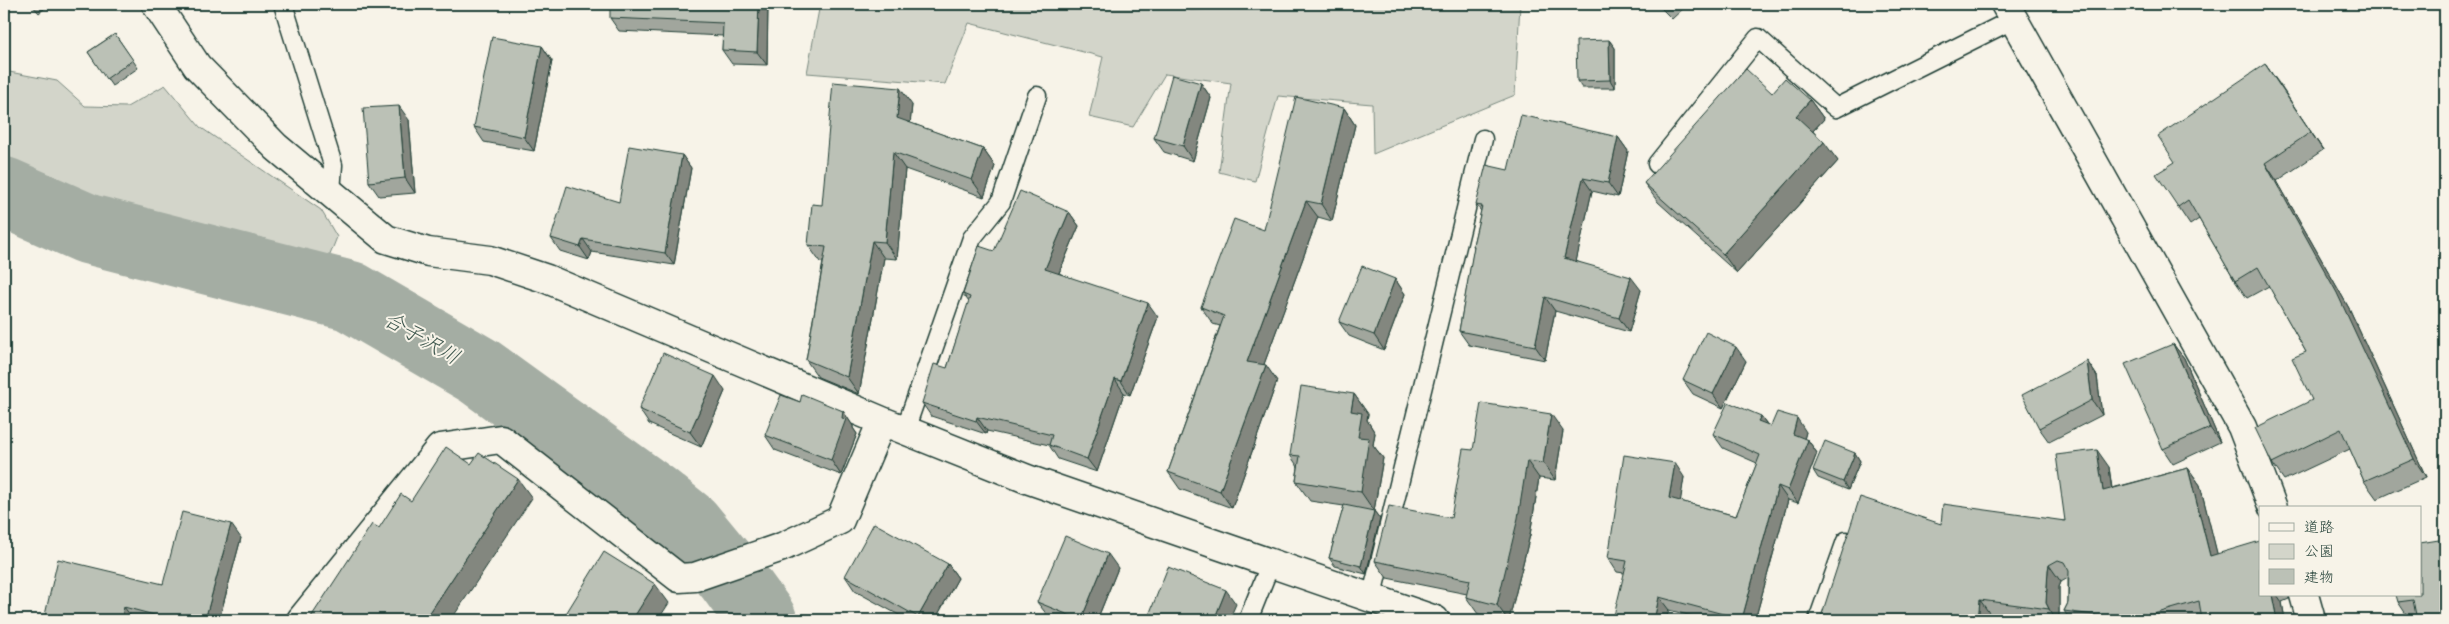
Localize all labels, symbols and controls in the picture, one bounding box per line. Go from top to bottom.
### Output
water label: 合子沢川 [379,306,465,370]
legend [2259,506,2422,596]
text: 道路 [2304,518,2334,537]
text: 公園 [2304,542,2334,561]
text: 建物 [2304,568,2334,587]

